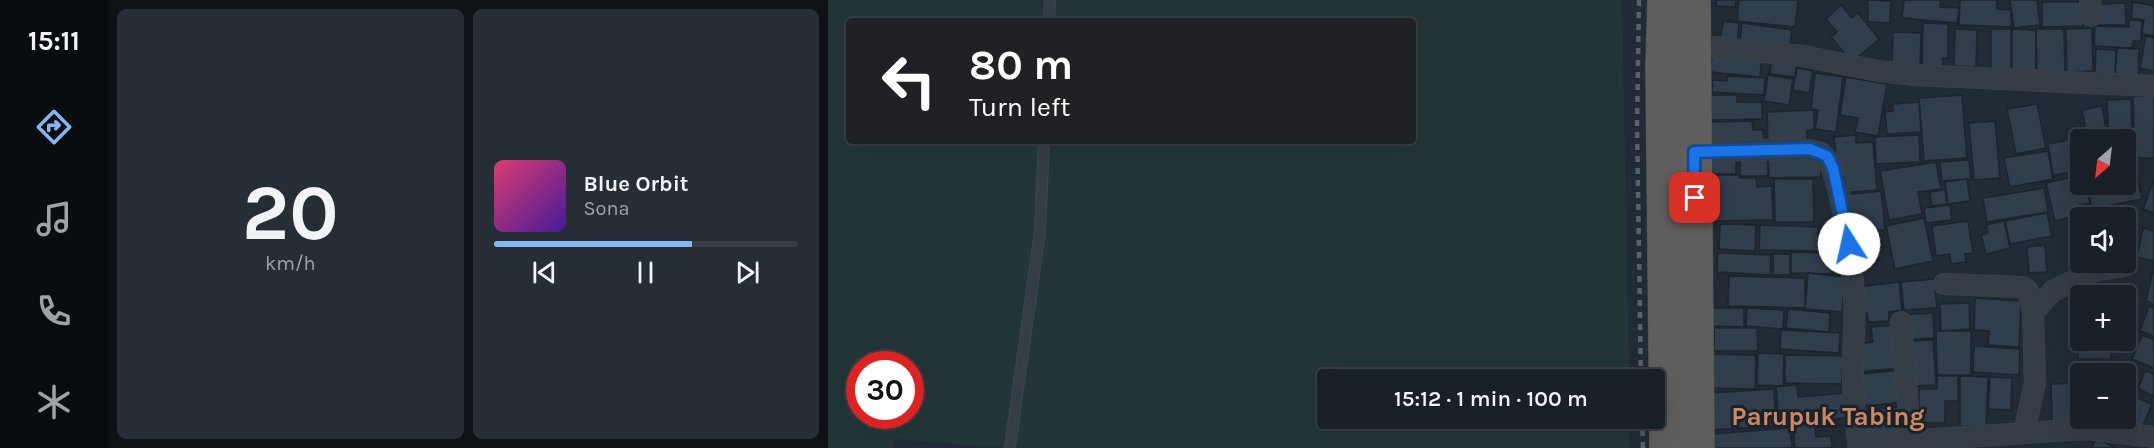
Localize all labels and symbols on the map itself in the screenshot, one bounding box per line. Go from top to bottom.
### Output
north arrow [2070,129,2136,195]
pin [1669,172,1720,223]
position arrow [1817,212,1881,276]
speed limit sign: 30 [846,351,924,429]
district label: Parupuk Tabing [1731,401,1925,432]

